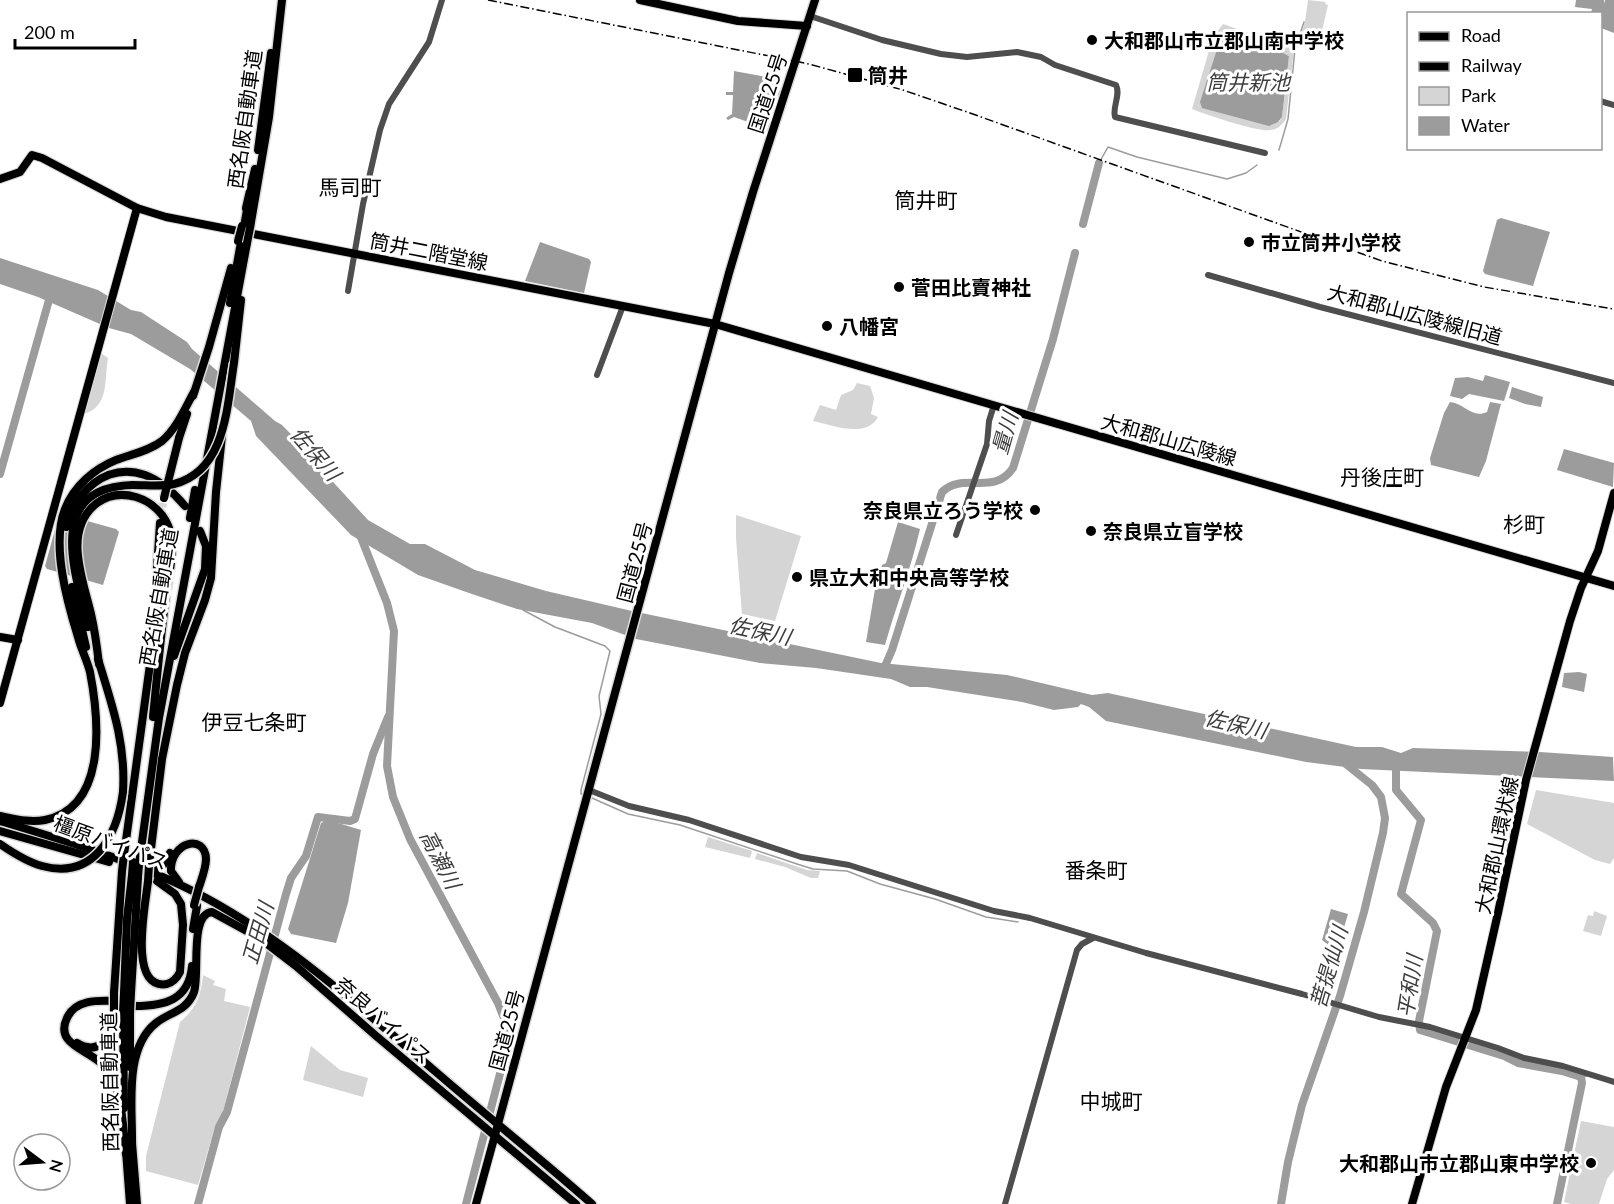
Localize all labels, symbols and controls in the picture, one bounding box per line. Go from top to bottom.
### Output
scale bar [15,12,135,50]
legend [1407,12,1602,150]
text: 200 m [24,21,75,43]
text: Road [1461,24,1501,46]
place label: 大和郡山市立郡山南中学校 [1104,28,1344,52]
marker: 大和郡山市立郡山南中学校 [1085,33,1099,47]
street label: 西名阪自動車道 [222,48,266,190]
street label: 国道25号 [743,50,791,136]
text: Railway [1461,54,1522,76]
place label: 筒井 [868,63,908,87]
marker: 筒井 [846,66,864,84]
water label: 筒井新池 [1206,69,1292,94]
text: Park [1461,84,1497,106]
text: Water [1461,114,1510,136]
district label: 馬司町 [319,174,382,199]
district label: 筒井町 [895,187,958,212]
street label: 筒井二階堂線 [368,228,490,274]
place label: 市立筒井小学校 [1261,230,1401,254]
marker: 市立筒井小学校 [1242,235,1256,249]
place label: 菅田比賣神社 [911,275,1031,299]
street label: 大和郡山広陵線旧道 [1325,279,1505,349]
marker: 菅田比賣神社 [892,280,906,294]
place label: 八幡宮 [839,314,899,338]
marker: 八幡宮 [820,319,834,333]
water label: 量川 [986,407,1022,457]
street label: 大和郡山広陵線 [1098,408,1240,470]
water label: 佐保川 [286,421,347,486]
district label: 丹後庄町 [1340,464,1424,489]
place label: 奈良県立ろう学校 [863,498,1023,522]
marker: 奈良県立ろう学校 [1028,503,1042,517]
district label: 杉町 [1503,511,1545,536]
street label: 国道25号 [612,519,656,605]
place label: 奈良県立盲学校 [1103,519,1243,543]
marker: 奈良県立盲学校 [1084,524,1098,538]
street label: 西名阪自動車道 [134,526,182,668]
place label: 県立大和中央高等学校 [809,565,1009,589]
marker: 県立大和中央高等学校 [790,570,804,584]
water label: 佐保川 [727,611,795,649]
water label: 佐保川 [1202,704,1271,743]
district label: 伊豆七条町 [202,709,307,734]
street label: 大和郡山環状線 [1470,774,1522,916]
street label: 橿原バイパス [51,810,171,874]
water label: 高瀬川 [416,825,467,895]
district label: 番条町 [1065,857,1128,882]
water label: 正田川 [236,897,278,967]
water label: 菩提仙川 [1304,921,1352,1011]
water label: 平和川 [1392,951,1427,1019]
street label: 奈良バイパス [331,972,437,1068]
street label: 国道25号 [484,987,528,1073]
street label: 西名阪自動車道 [96,1012,122,1152]
district label: 中城町 [1080,1088,1143,1113]
north arrow [12,1132,72,1192]
place label: 大和郡山市立郡山東中学校 [1339,1151,1579,1175]
marker: 大和郡山市立郡山東中学校 [1584,1156,1598,1170]
text: N [46,1158,68,1175]

